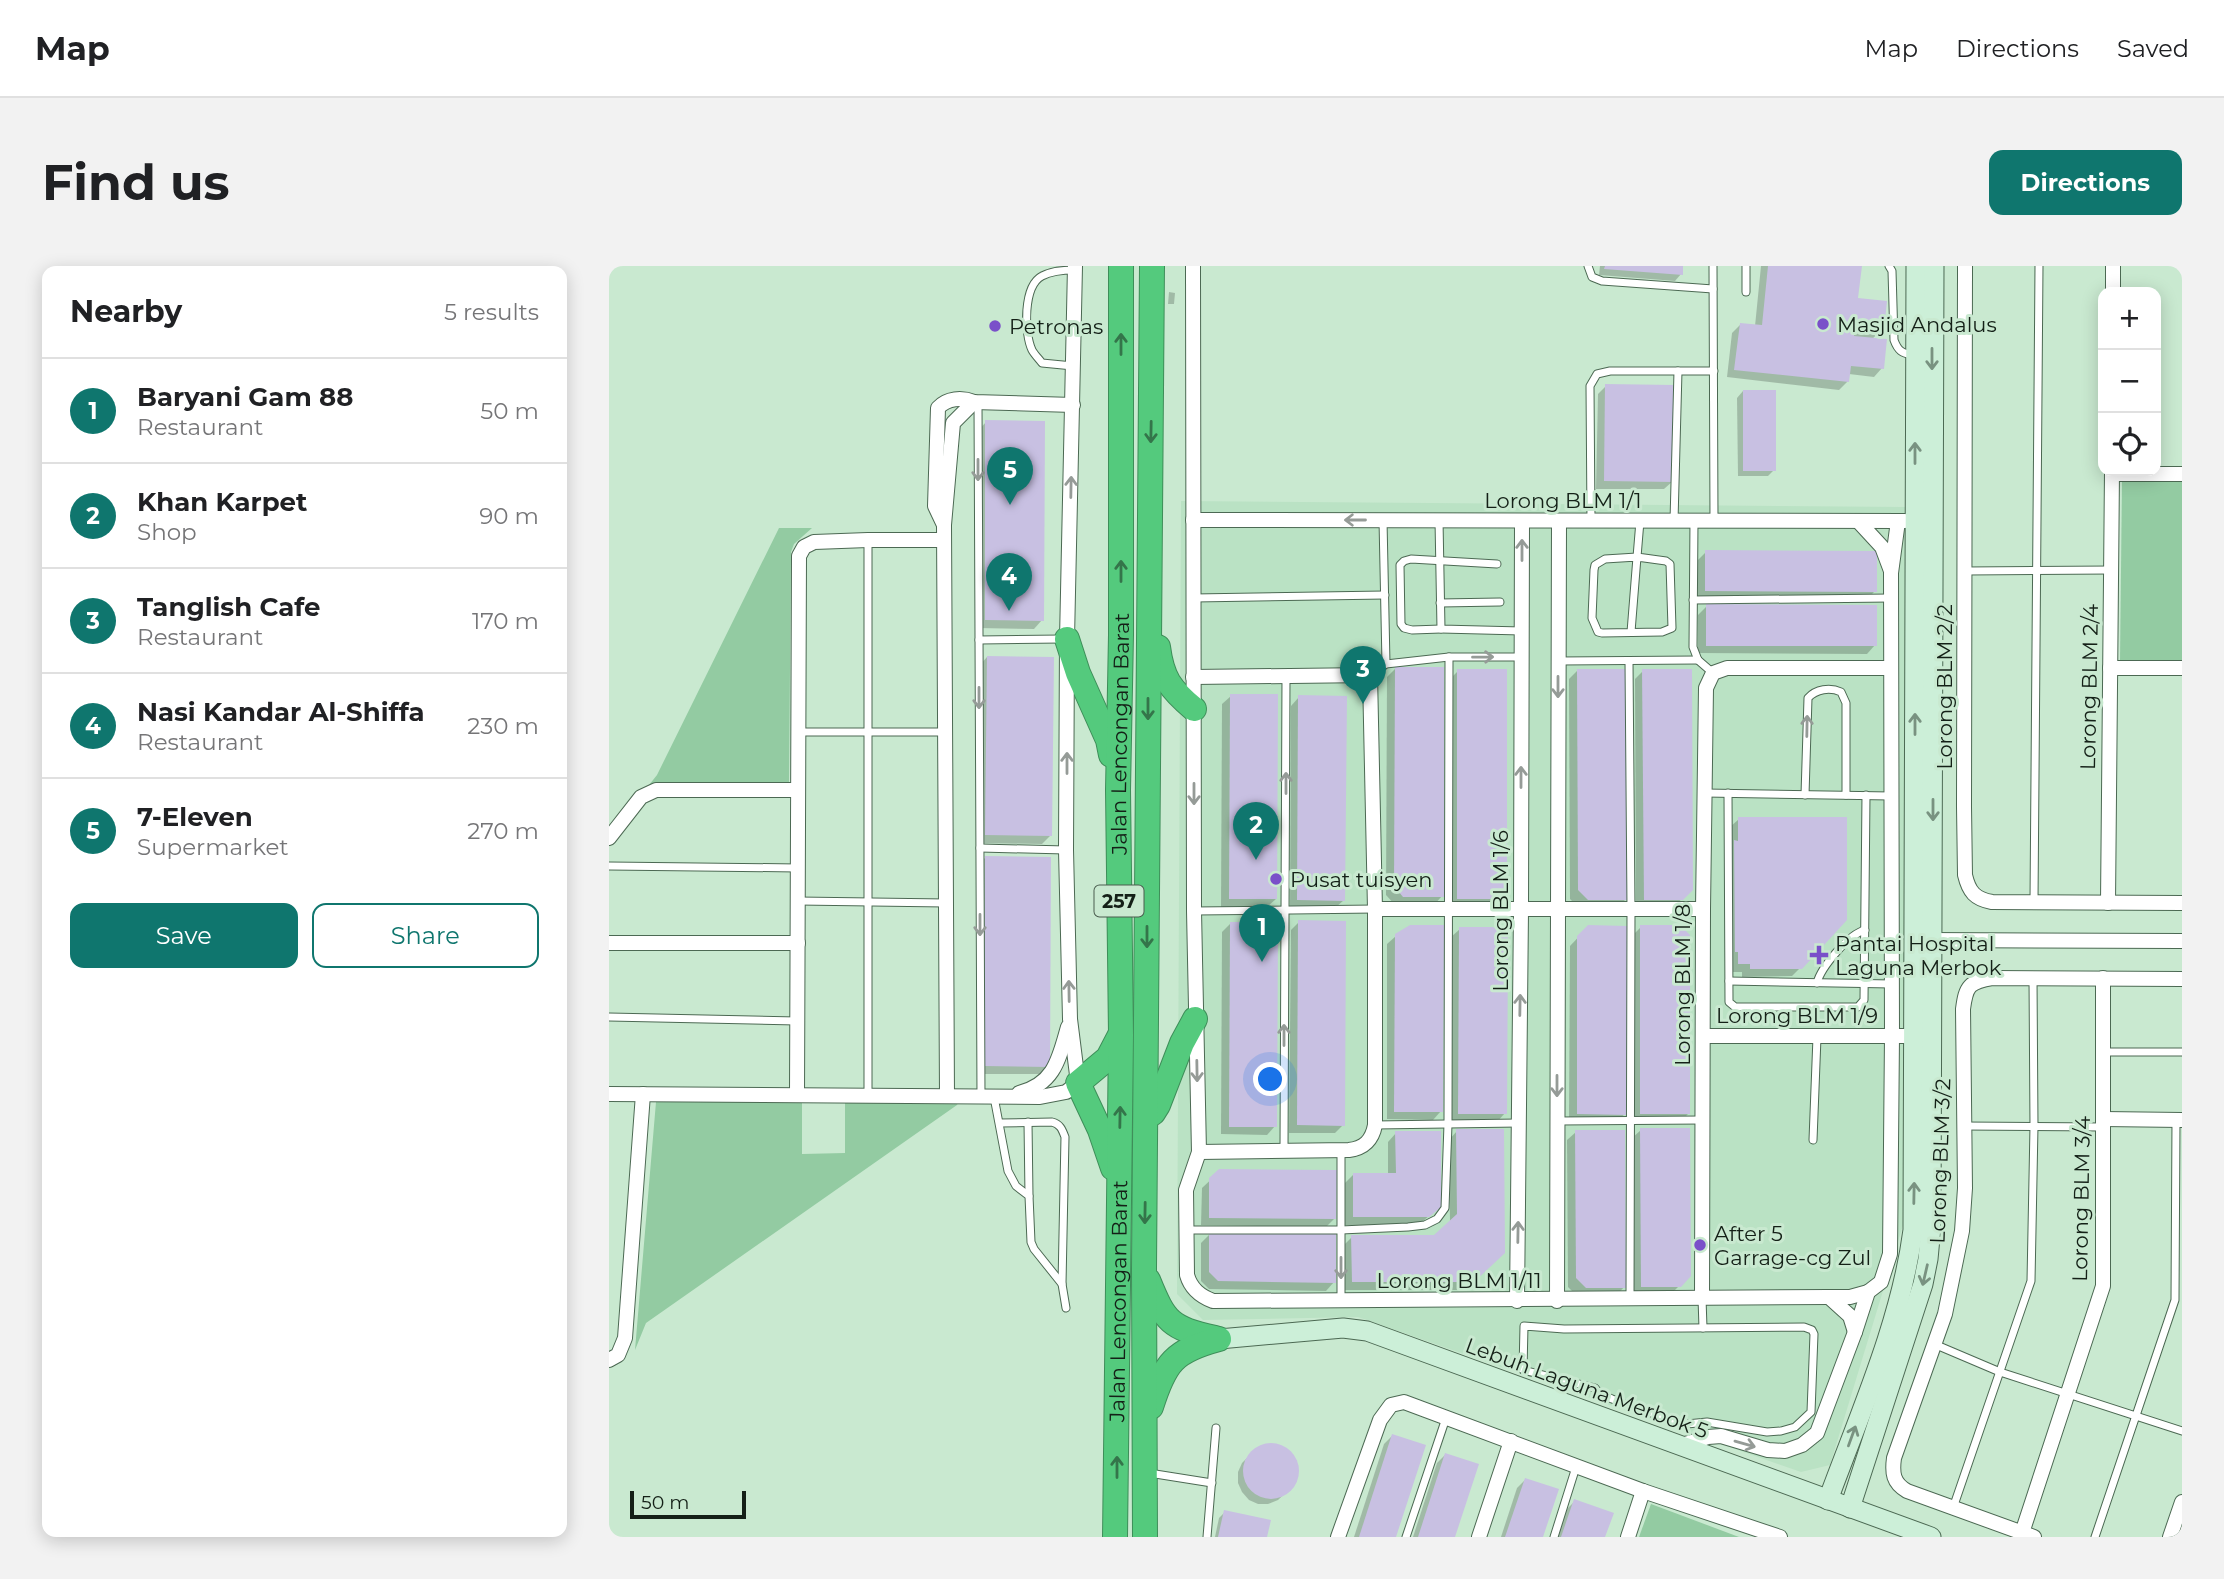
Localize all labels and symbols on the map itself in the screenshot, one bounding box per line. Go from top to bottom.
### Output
place label: Masjid Andalus [1837,312,1997,337]
place label: Petronas [1009,314,1103,339]
marker: Masjid Andalus [1815,316,1831,332]
marker: Petronas [987,318,1003,334]
one-way arrow [1114,333,1128,356]
one-way arrow [1925,347,1939,370]
one-way arrow [1144,420,1158,443]
one-way arrow [1908,442,1922,465]
pin: 5 [987,447,1033,505]
one-way arrow [971,459,985,482]
one-way arrow [1064,476,1078,499]
street label: Lorong BLM 1/1 [1484,488,1642,513]
one-way arrow [1344,513,1367,527]
one-way arrow [1515,539,1529,562]
pin: 4 [986,553,1032,611]
one-way arrow [1114,560,1128,583]
street label: Lorong BLM 2/2 [1932,604,1957,770]
street label: Lorong BLM 2/4 [2075,604,2103,770]
street label: Jalan Lencongan Barat [1105,613,1134,856]
pin: 3 [1340,646,1386,704]
one-way arrow [1472,650,1495,664]
one-way arrow [1551,676,1565,699]
one-way arrow [972,686,986,709]
one-way arrow [1141,698,1155,721]
one-way arrow [1908,713,1922,736]
one-way arrow [1800,715,1813,738]
one-way arrow [1060,752,1074,775]
one-way arrow [1515,766,1528,789]
one-way arrow [1279,771,1292,794]
one-way arrow [1187,783,1201,806]
one-way arrow [1926,798,1940,821]
pin: 2 [1233,802,1279,860]
street label: Lorong BLM 1/6 [1488,830,1513,992]
place label: Pusat tuisyen [1290,867,1432,892]
marker: Pusat tuisyen [1268,871,1284,887]
road number: 257 [1095,886,1143,916]
pin: 1 [1239,904,1285,962]
street label: Lorong BLM 1/8 [1670,904,1695,1066]
one-way arrow [973,914,987,937]
one-way arrow [1140,925,1154,948]
place label: Pantai Hospital Laguna Merbok [1835,931,2002,980]
marker: Pantai Hospital Laguna Merbok [1809,945,1829,965]
one-way arrow [1063,979,1076,1002]
one-way arrow [1513,994,1527,1017]
street label: Lorong BLM 1/9 [1716,1003,1878,1028]
one-way arrow [1277,1023,1291,1046]
one-way arrow [1190,1059,1203,1082]
your location [1253,1062,1287,1096]
one-way arrow [1550,1075,1564,1098]
street label: Lorong BLM 3/2 [1925,1078,1955,1244]
one-way arrow [1113,1106,1127,1129]
street label: Lorong BLM 3/4 [2067,1116,2095,1282]
street label: Jalan Lencongan Barat [1104,1180,1132,1423]
one-way arrow [1907,1182,1921,1205]
one-way arrow [1138,1202,1151,1225]
one-way arrow [1511,1221,1524,1244]
place label: After 5 Garrage-cg Zul [1714,1221,1871,1270]
marker: After 5 Garrage-cg Zul [1692,1237,1708,1253]
one-way arrow [1334,1256,1348,1279]
one-way arrow [1917,1263,1931,1286]
street label: Lorong BLM 1/11 [1377,1268,1541,1293]
street label: Lebuh Laguna Merbok 5 [1462,1332,1712,1444]
one-way arrow [1847,1425,1859,1447]
one-way arrow [1733,1438,1755,1451]
one-way arrow [1110,1456,1124,1479]
scale bar [630,1488,745,1520]

